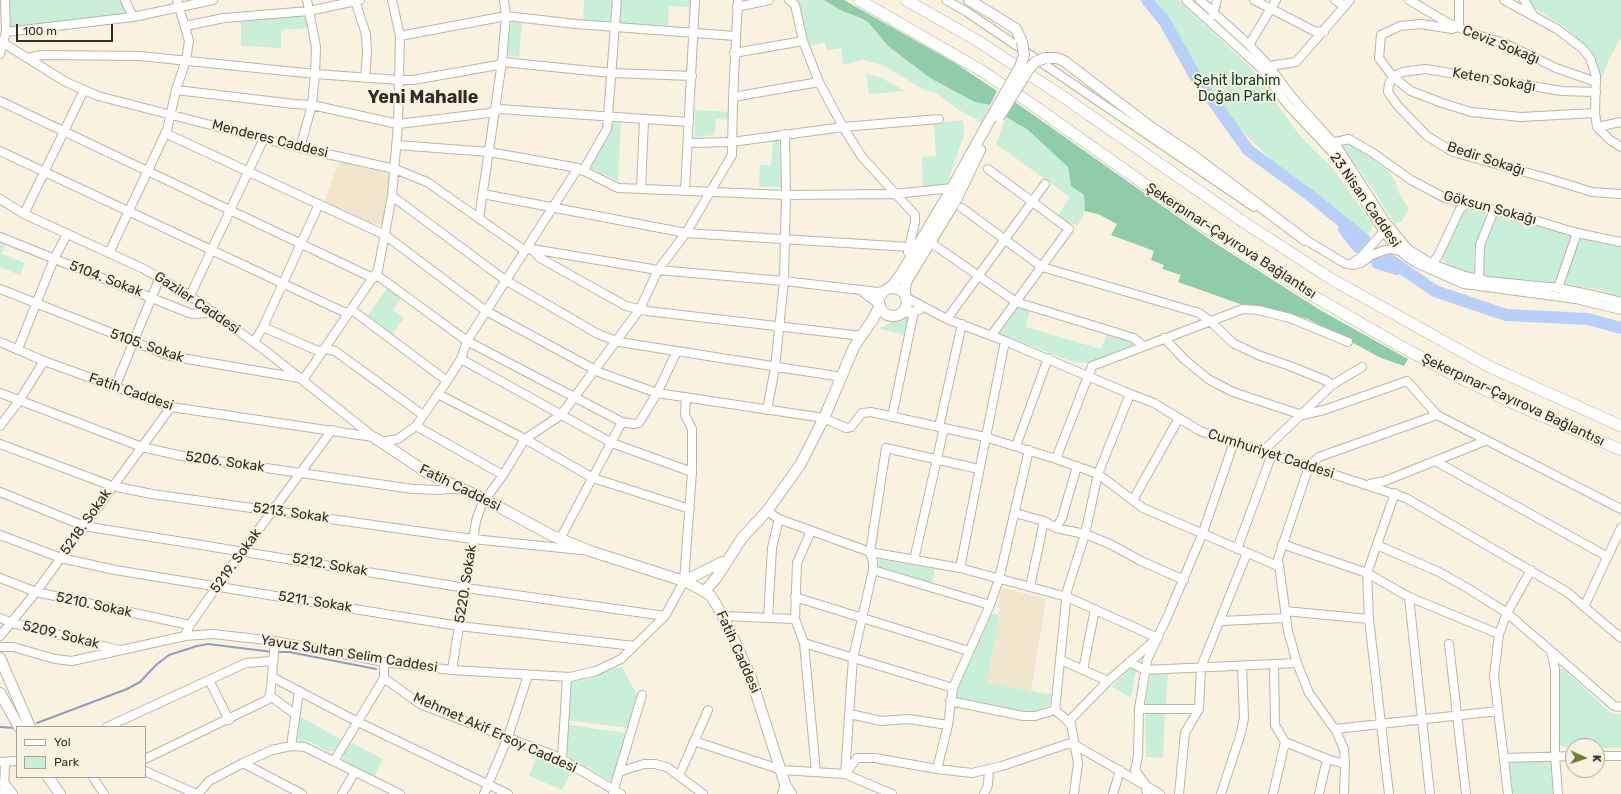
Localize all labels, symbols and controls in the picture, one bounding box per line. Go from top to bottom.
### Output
scale bar [18,16,115,42]
street label: Ceviz Sokağı [1460,22,1542,68]
text: 100 m [23,24,57,38]
street label: Keten Sokağı [1451,64,1537,96]
park label: Şehit İbrahim Doğan Parkı [1194,73,1280,106]
district label: Yeni Mahalle [368,87,478,109]
street label: Menderes Caddesi [210,116,330,162]
street label: Bedir Sokağı [1445,139,1527,179]
street label: 23 Nisan Caddesi [1326,149,1404,251]
street label: Şekerpınar-Çayırova Bağlantısı [1143,179,1319,303]
street label: Göksun Sokağı [1442,188,1538,228]
street label: 5104. Sokak [67,257,145,301]
street label: Gaziler Caddesi [151,268,243,338]
street label: 5105. Sokak [108,326,186,366]
street label: Şekerpınar-Çayırova Bağlantısı [1419,350,1607,450]
street label: Fatih Caddesi [87,370,175,414]
street label: Cumhuriyet Caddesi [1206,426,1336,482]
street label: 5206. Sokak [184,448,266,476]
street label: Fatih Caddesi [417,461,503,515]
street label: 5218. Sokak [57,486,115,558]
street label: 5213. Sokak [252,499,330,527]
street label: 5219. Sokak [207,525,265,597]
street label: 5220. Sokak [452,544,480,624]
street label: 5212. Sokak [291,550,369,580]
street label: 5211. Sokak [277,588,353,616]
street label: 5210. Sokak [55,589,133,621]
street label: Fatih Caddesi [712,608,764,696]
street label: 5209. Sokak [21,617,101,653]
street label: Yavuz Sultan Selim Caddesi [259,632,439,676]
street label: Mehmet Akif Ersoy Caddesi [411,689,579,777]
legend [16,726,146,778]
text: Yol [54,735,71,749]
north arrow [1565,738,1605,778]
text: Park [54,755,79,769]
text: K [1590,755,1603,763]

